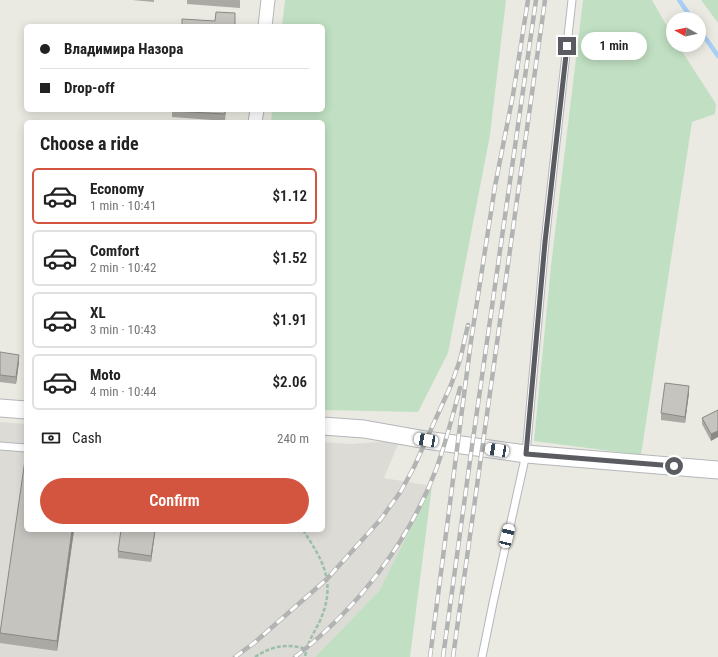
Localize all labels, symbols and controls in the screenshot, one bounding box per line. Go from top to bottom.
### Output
north arrow [666,12,706,52]
map controls [666,12,706,52]
callout: 1 min [581,32,647,60]
route end [558,37,576,55]
text: 1 min [600,38,628,53]
text: Владимира Назора [64,40,183,58]
text: Drop-off [64,79,115,97]
text: Choose a ride [40,133,139,154]
icon: car [42,178,78,214]
text: Economy [90,180,144,198]
text: $1.12 [273,187,307,205]
text: 1 min · 10:41 [90,198,156,213]
icon: car [42,240,78,276]
text: Comfort [90,242,139,260]
text: $1.52 [273,249,307,267]
text: 2 min · 10:42 [90,260,156,275]
icon: car [42,302,78,338]
text: XL [90,304,106,322]
text: $1.91 [273,311,307,329]
text: 3 min · 10:43 [90,322,156,337]
icon: car [42,364,78,400]
text: Moto [90,366,121,384]
text: $2.06 [273,373,307,391]
text: 4 min · 10:44 [90,384,156,399]
icon: cash [40,427,62,449]
text: Cash [72,429,102,447]
text: 240 m [277,431,309,446]
car [413,432,439,448]
car [484,442,510,458]
route start [665,457,683,475]
button: Confirm [40,478,309,524]
car [498,523,516,549]

